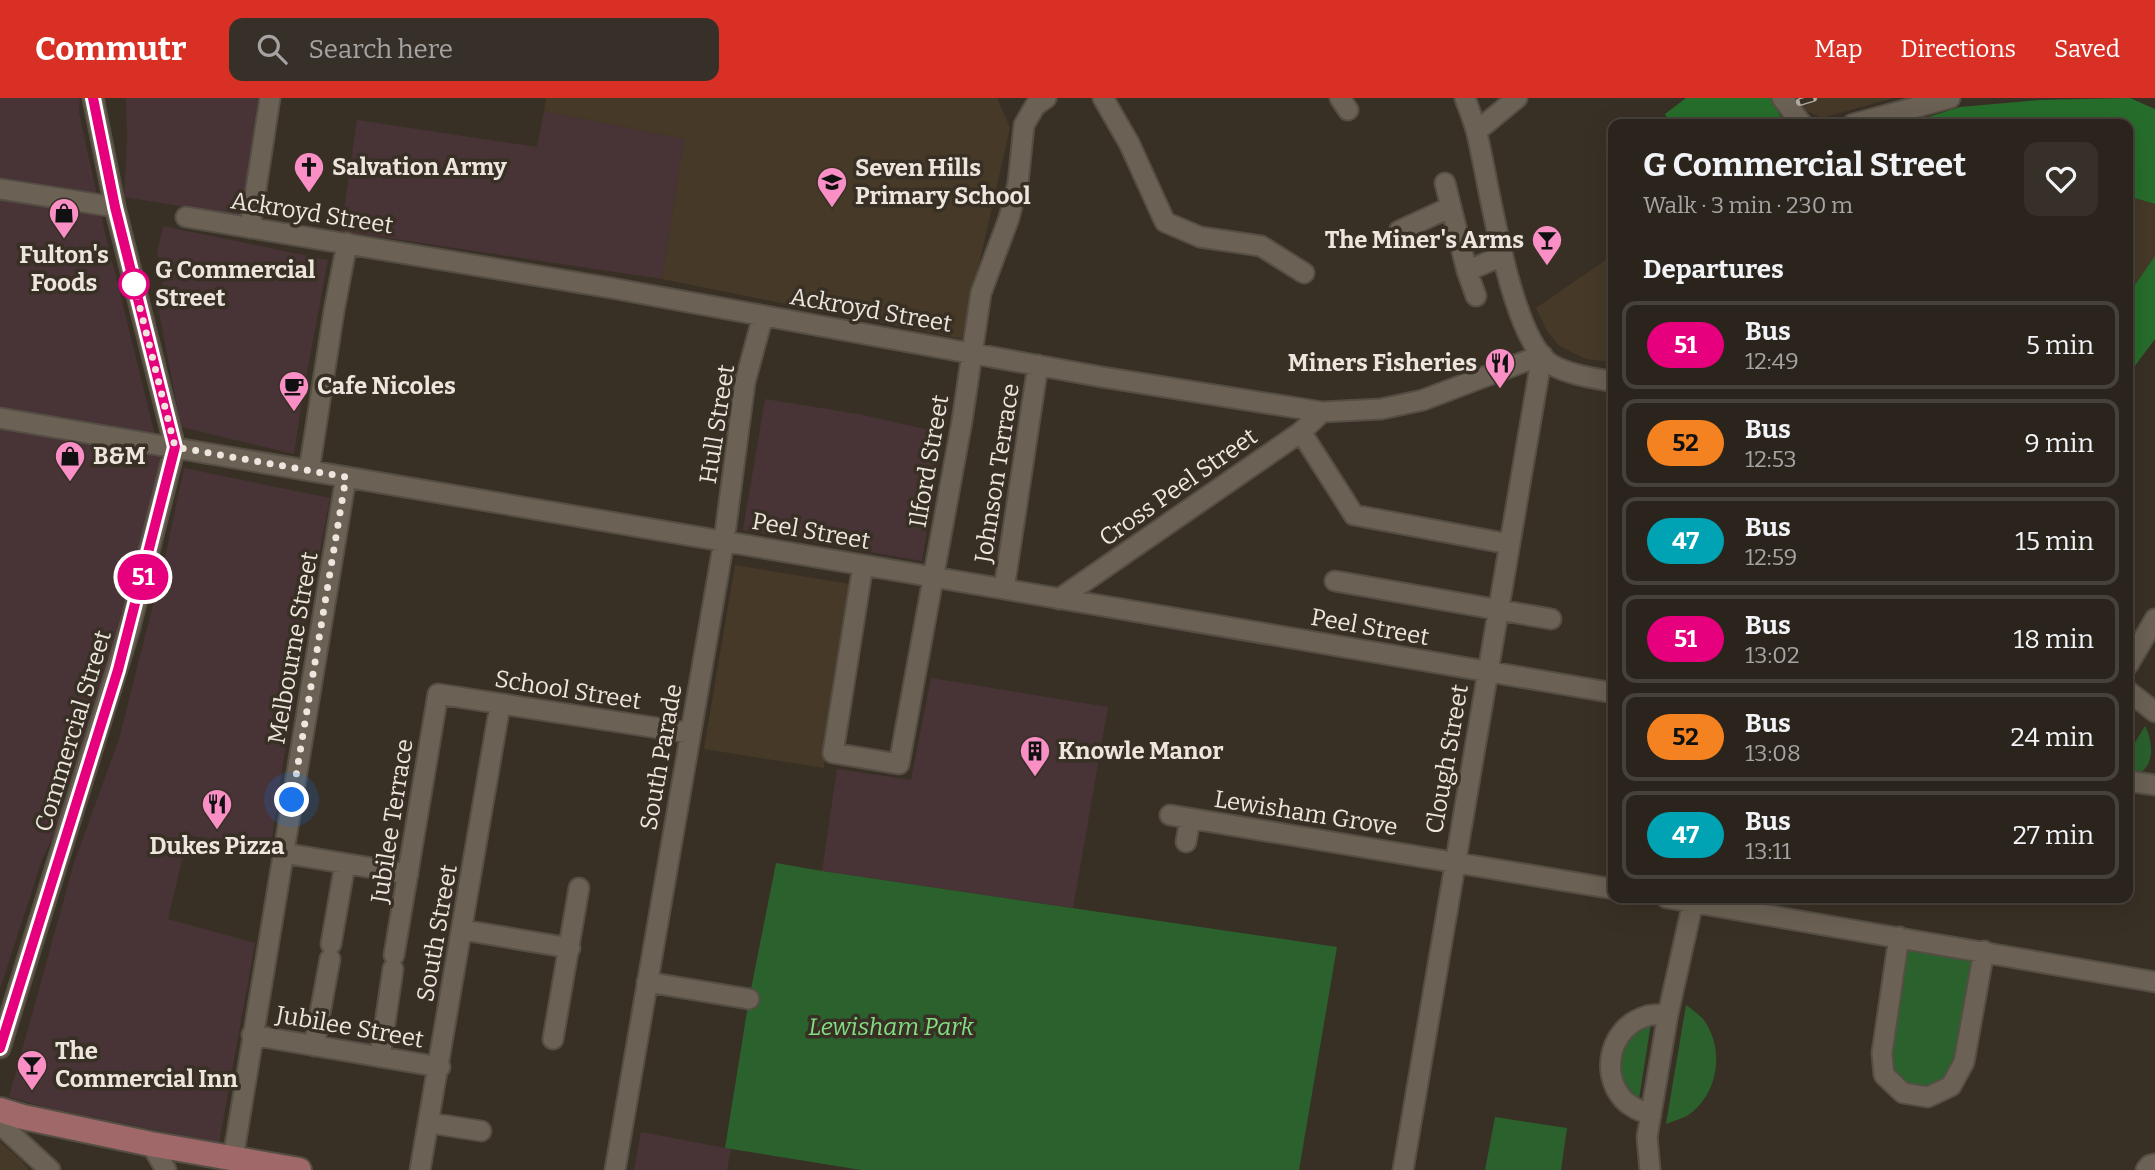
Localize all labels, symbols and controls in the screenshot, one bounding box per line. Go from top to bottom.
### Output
search box [229,18,719,81]
text: Commutr [35,29,187,69]
icon: search [253,30,291,68]
text: Search here [309,34,453,65]
text: Map [1814,35,1863,63]
text: Directions [1901,35,2016,63]
text: Saved [2054,35,2120,63]
button: heart [2024,142,2098,216]
text: G Commercial Street [1643,145,1966,185]
church icon: Salvation Army [292,150,326,194]
place label: Salvation Army [332,153,507,181]
place label: Seven Hills Primary School [855,154,1031,210]
school or university icon: Seven Hills Primary School [815,165,849,209]
street label: Ackroyd Street [229,186,395,240]
text: Walk · 3 min · 230 m [1643,191,1853,219]
shop icon: Fulton's Foods [47,196,81,240]
bar icon: The Miner's Arms [1530,223,1564,267]
place label: The Miner's Arms [1325,226,1524,254]
place label: Fulton's Foods [19,241,109,297]
text: Departures [1643,254,1784,285]
place label: G Commercial Street [155,256,316,312]
marker: G Commercial Street [119,269,149,299]
street label: Ackroyd Street [788,282,954,338]
text: Bus [1745,316,1791,347]
text: 5 min [2026,330,2094,361]
text: 51 [1674,331,1697,359]
restaurant icon: Miners Fisheries [1483,346,1517,390]
text: 12:49 [1745,347,1799,375]
place label: Miners Fisheries [1288,349,1477,377]
street label: Hull Street [694,362,740,486]
cafe icon: Cafe Nicoles [277,369,311,413]
place label: Cafe Nicoles [317,372,456,400]
street label: Johnson Terrace [969,381,1025,566]
street label: Ilford Street [904,392,954,529]
text: Bus [1745,414,1791,445]
street label: Cross Peel Street [1094,422,1262,552]
text: 9 min [2025,428,2094,459]
text: 52 [1672,429,1699,457]
shop icon: B&M [53,439,87,483]
place label: B&M [93,442,146,470]
text: 12:53 [1745,445,1797,473]
street label: Peel Street [750,507,873,555]
text: Bus [1745,512,1791,543]
text: 15 min [2015,526,2094,557]
text: 47 [1672,527,1699,555]
text: 12:59 [1745,543,1797,571]
street label: Melbourne Street [262,549,324,746]
line badge: 51 [111,554,174,600]
text: 51 [131,563,155,591]
street label: Peel Street [1309,603,1432,651]
text: Bus [1745,610,1791,641]
text: 18 min [2014,624,2094,655]
text: 51 [1674,625,1697,653]
street label: Commercial Street [29,627,117,835]
text: 13:02 [1745,641,1800,669]
street label: School Street [493,665,644,715]
street label: South Parade [634,682,688,832]
street label: Clough Street [1420,682,1474,836]
text: Bus [1745,708,1791,739]
text: 24 min [2010,722,2094,753]
text: 52 [1672,723,1699,751]
building icon: Knowle Manor [1018,734,1052,778]
street label: Jubilee Terrace [365,737,419,906]
place label: Knowle Manor [1058,737,1224,765]
text: 13:08 [1745,739,1801,767]
your location [274,782,309,817]
street label: Lewisham Grove [1212,785,1400,841]
restaurant icon: Dukes Pizza [200,787,234,831]
text: Bus [1745,806,1791,837]
text: 27 min [2013,820,2094,851]
text: 47 [1672,821,1699,849]
place label: Dukes Pizza [150,832,285,860]
text: 13:11 [1745,837,1791,865]
street label: South Street [411,862,463,1004]
street label: Jubilee Street [273,1000,426,1054]
park label: Lewisham Park [808,1013,975,1041]
place label: The Commercial Inn [55,1037,238,1093]
bar icon: The Commercial Inn [15,1048,49,1092]

